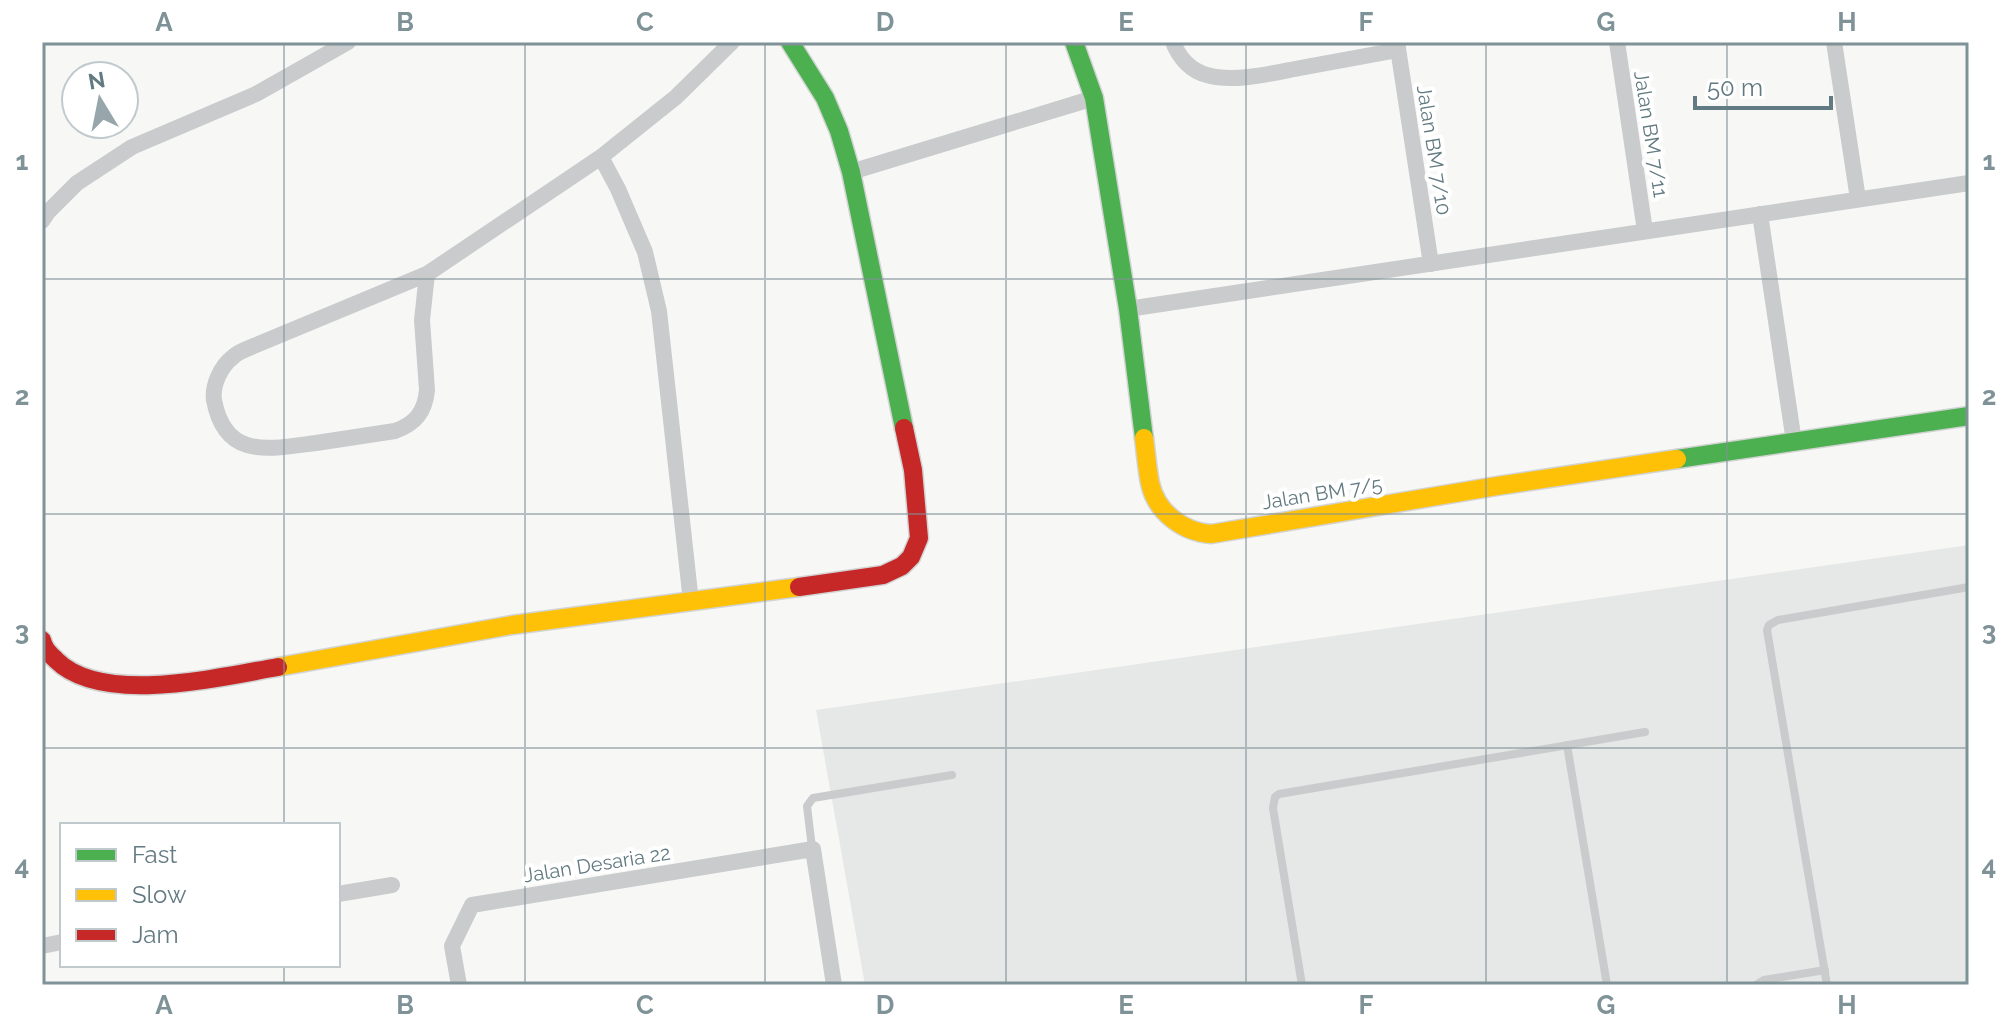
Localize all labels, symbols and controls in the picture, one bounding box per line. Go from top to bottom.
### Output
text: A [155,7,173,37]
text: B [396,7,414,37]
text: C [636,7,654,37]
text: D [876,7,894,37]
text: E [1118,7,1134,37]
text: F [1359,7,1374,37]
text: G [1597,7,1615,37]
text: H [1837,7,1857,37]
north arrow [60,60,140,140]
scale bar [1695,60,1831,110]
text: N [86,66,107,95]
street label: Jalan BM 7/11 [1629,69,1673,199]
text: 50 m [1707,73,1763,102]
street label: Jalan BM 7/10 [1412,83,1456,217]
text: 1 [16,146,29,176]
text: 1 [1983,146,1996,176]
text: 2 [15,381,29,411]
text: 2 [1982,381,1996,411]
street label: Jalan BM 7/5 [1260,472,1384,514]
text: 3 [15,616,29,646]
text: 3 [1982,616,1996,646]
legend [60,823,340,967]
text: Fast [132,840,177,869]
street label: Jalan Desaria 22 [522,841,672,887]
text: 4 [15,851,29,881]
text: 4 [1982,851,1996,881]
text: Slow [132,880,187,909]
text: Jam [132,920,178,949]
text: A [155,990,173,1020]
text: B [396,990,414,1020]
text: C [636,990,654,1020]
text: D [876,990,894,1020]
text: E [1118,990,1134,1020]
text: F [1359,990,1374,1020]
text: G [1597,990,1615,1020]
text: H [1837,990,1857,1020]

